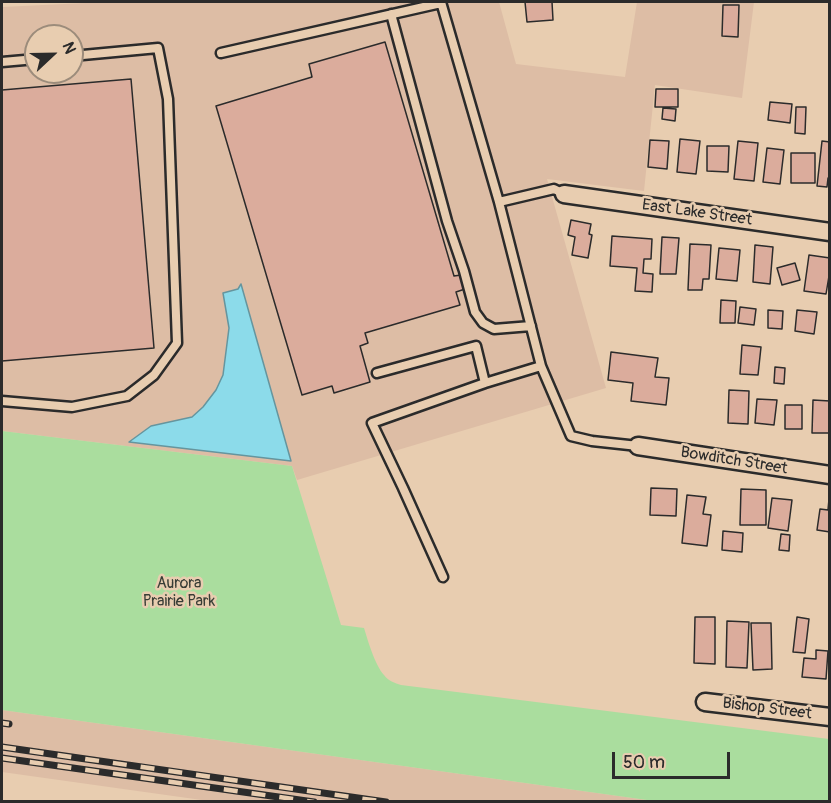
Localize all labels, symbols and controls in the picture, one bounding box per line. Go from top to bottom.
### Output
north arrow [24,24,84,84]
text: N [58,39,80,57]
street label: East Lake Street [641,196,753,230]
street label: Bowditch Street [679,443,789,479]
park label: Aurora Prairie Park [143,574,215,612]
street label: Bishop Street [721,694,813,724]
scale bar [615,740,734,778]
text: 50 m [623,751,665,774]

